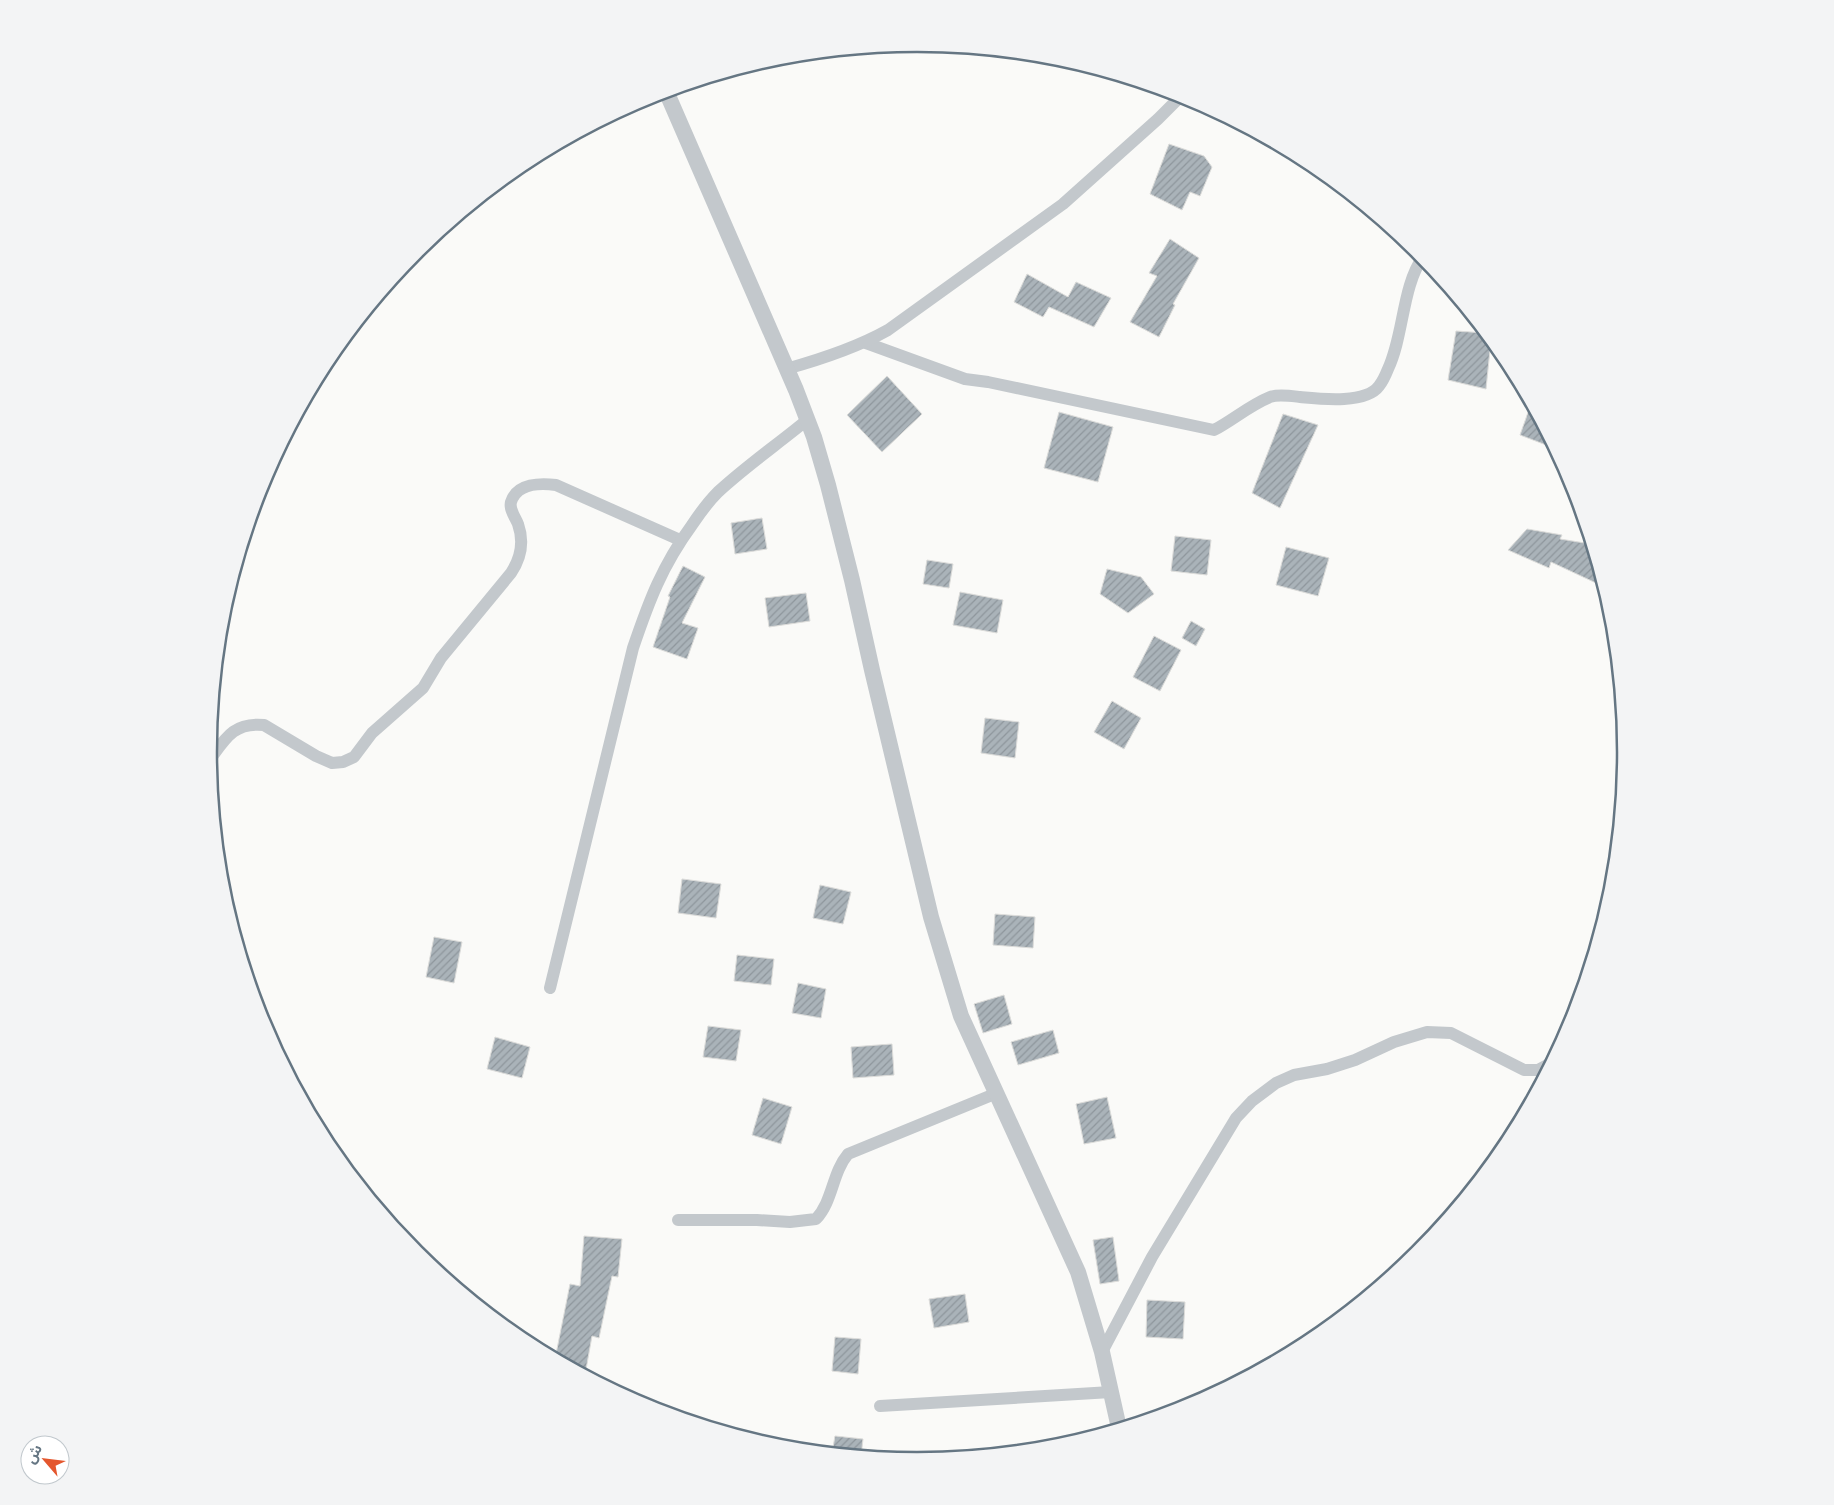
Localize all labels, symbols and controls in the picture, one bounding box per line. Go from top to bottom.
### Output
north arrow [20,1435,70,1485]
text: ش [21,1441,46,1467]

